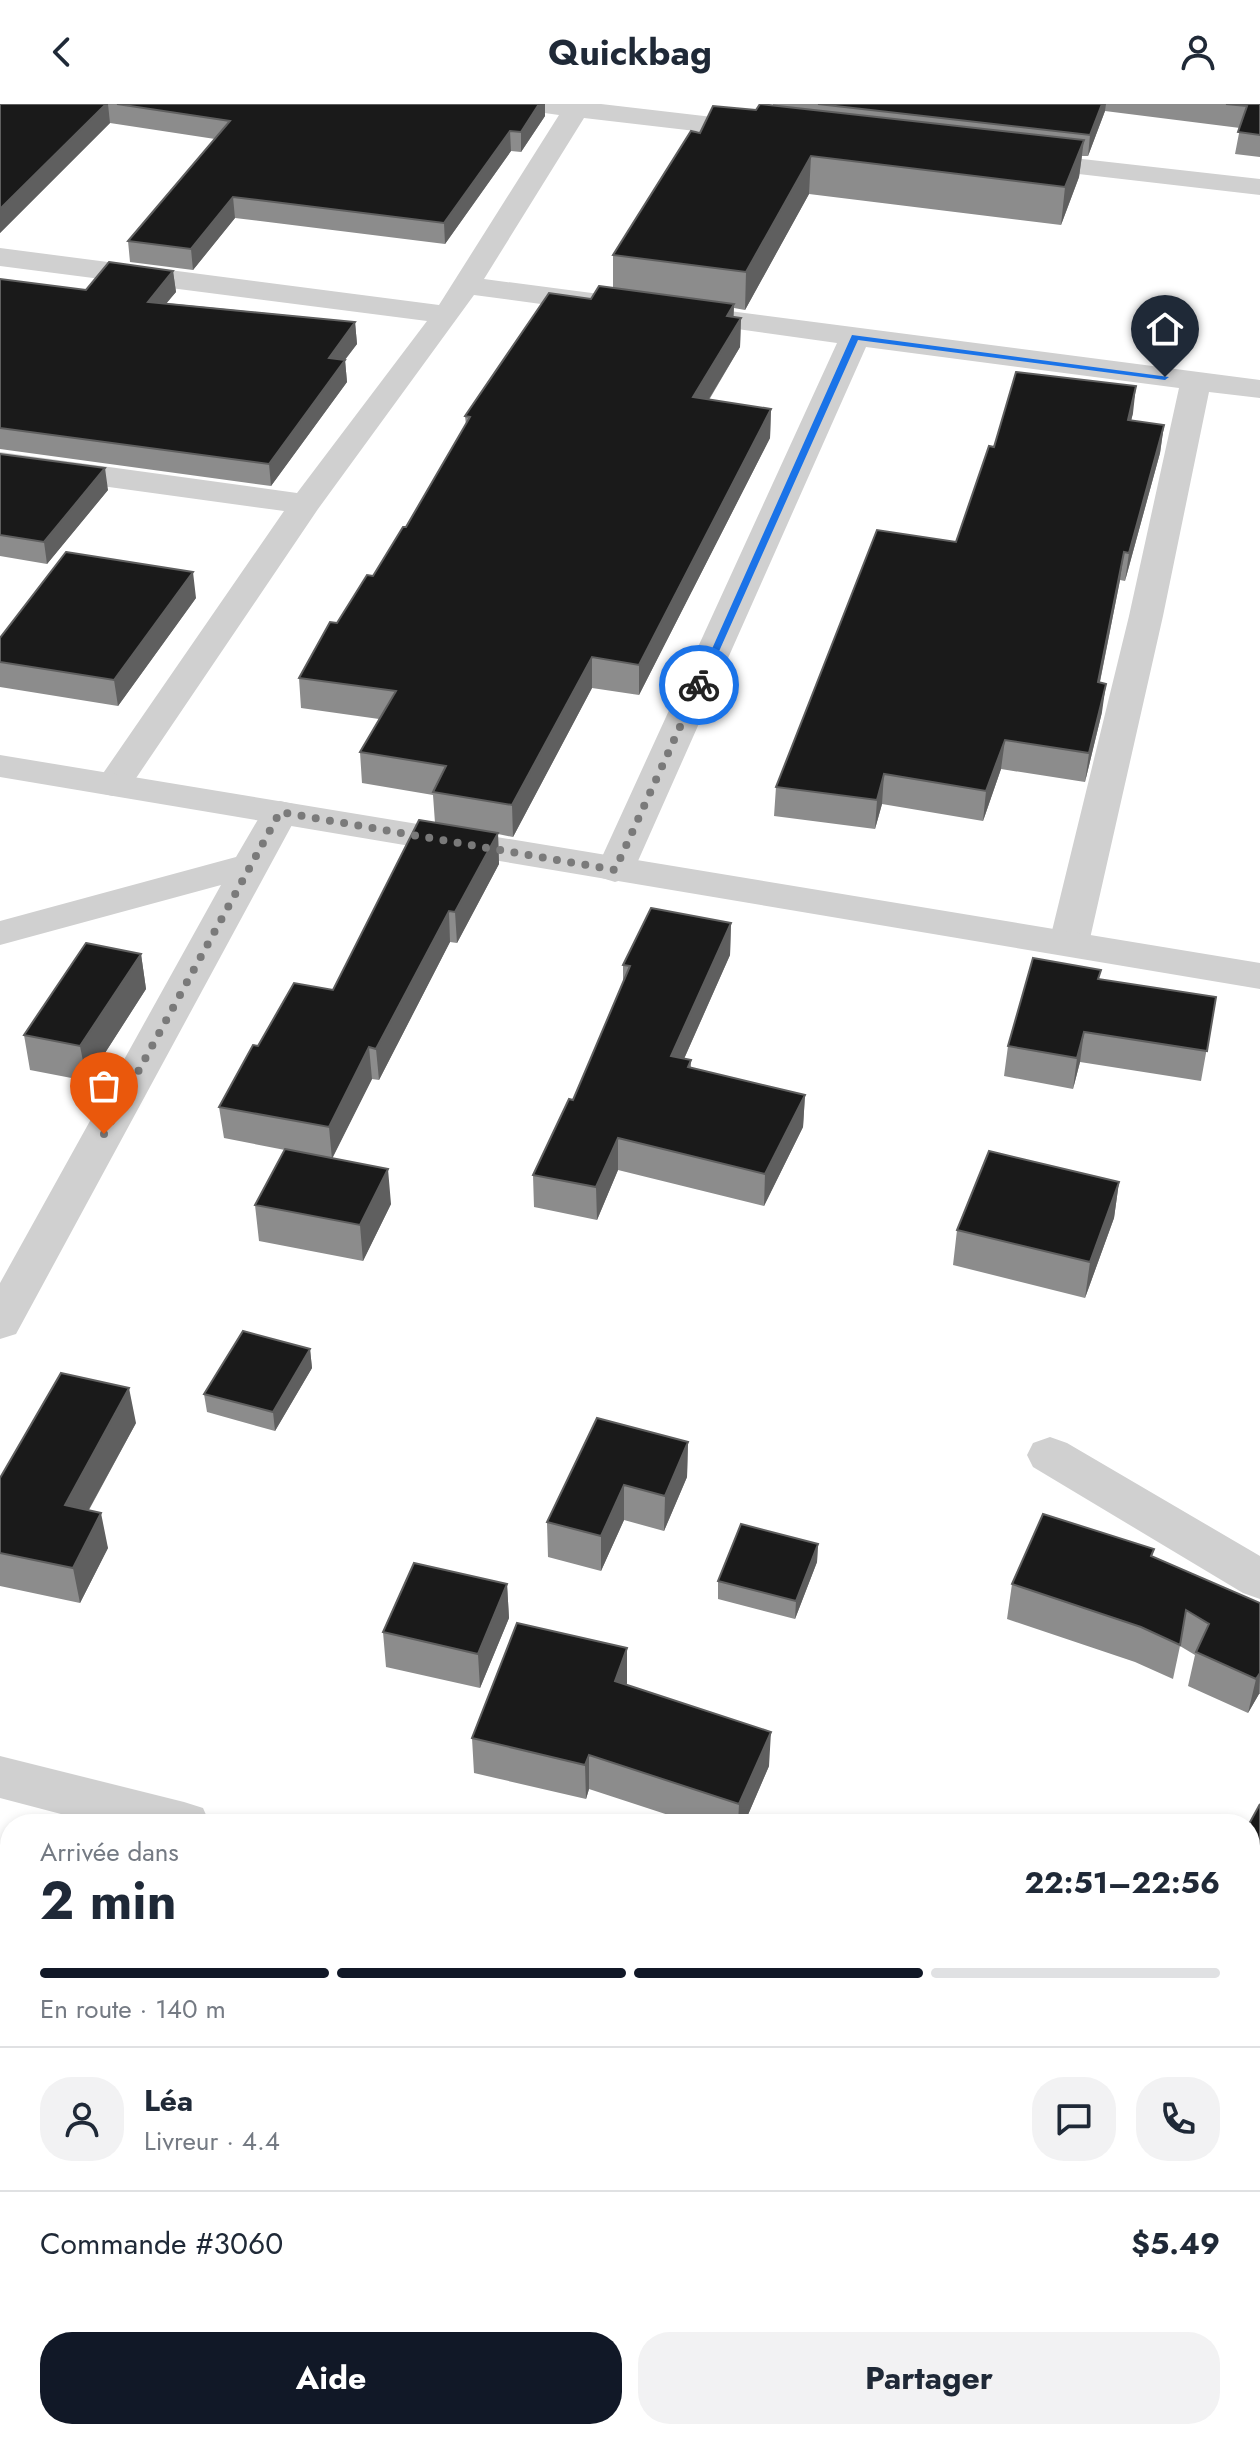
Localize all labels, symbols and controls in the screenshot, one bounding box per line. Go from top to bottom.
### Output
text: Quickbag [548,26,712,78]
icon: back [40,30,84,74]
icon: person [1176,30,1220,74]
pin [1131,295,1199,377]
icon: home [1143,307,1187,351]
courier [659,645,739,725]
icon: bike [677,663,721,707]
pin [70,1052,138,1134]
icon: bag [82,1064,126,1108]
text: Arrivée dans [40,1833,179,1871]
text: 22:51–22:56 [1024,1861,1220,1904]
text: 2 min [40,1863,177,1939]
text: En route · 140 m [40,1990,226,2028]
button: person [40,2077,124,2161]
button: chat [1032,2077,1116,2161]
button: phone [1136,2077,1220,2161]
text: Léa [144,2079,193,2122]
text: Livreur · 4.4 [144,2122,280,2160]
text: Commande #3060 [40,2222,283,2265]
text: $5.49 [1131,2222,1220,2265]
button: Aide [40,2332,622,2424]
button: Partager [638,2332,1220,2424]

